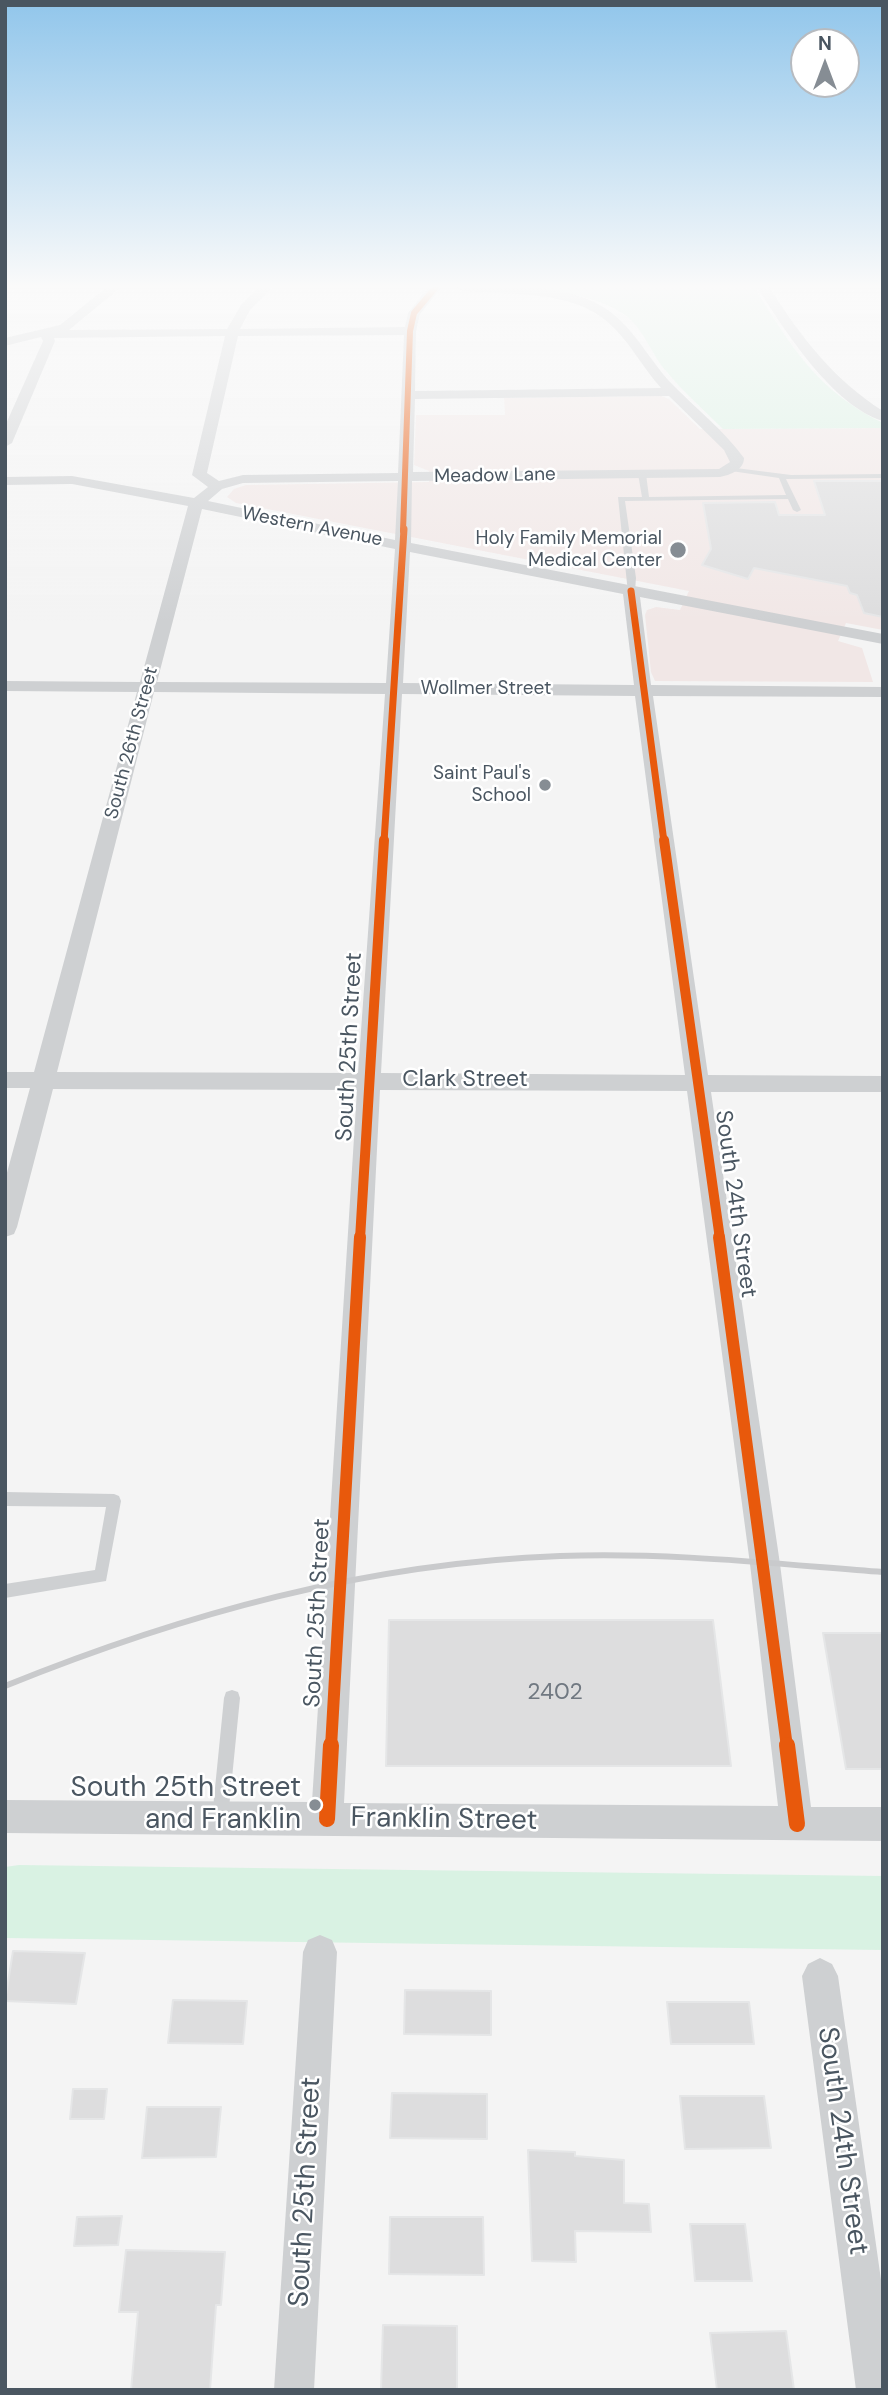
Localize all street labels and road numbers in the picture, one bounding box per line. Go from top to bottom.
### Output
street label: Meadow Lane [434,464,556,488]
street label: Western Avenue [240,502,384,552]
street label: South 26th Street [101,664,163,822]
street label: Wollmer Street [421,678,551,700]
street label: South 25th Street [331,952,369,1142]
street label: Clark Street [402,1066,528,1094]
street label: South 24th Street [708,1109,762,1299]
street label: South 25th Street [299,1518,337,1708]
street label: Franklin Street [350,1802,538,1838]
street label: South 24th Street [809,2025,875,2257]
street label: South 25th Street [283,2076,329,2308]

